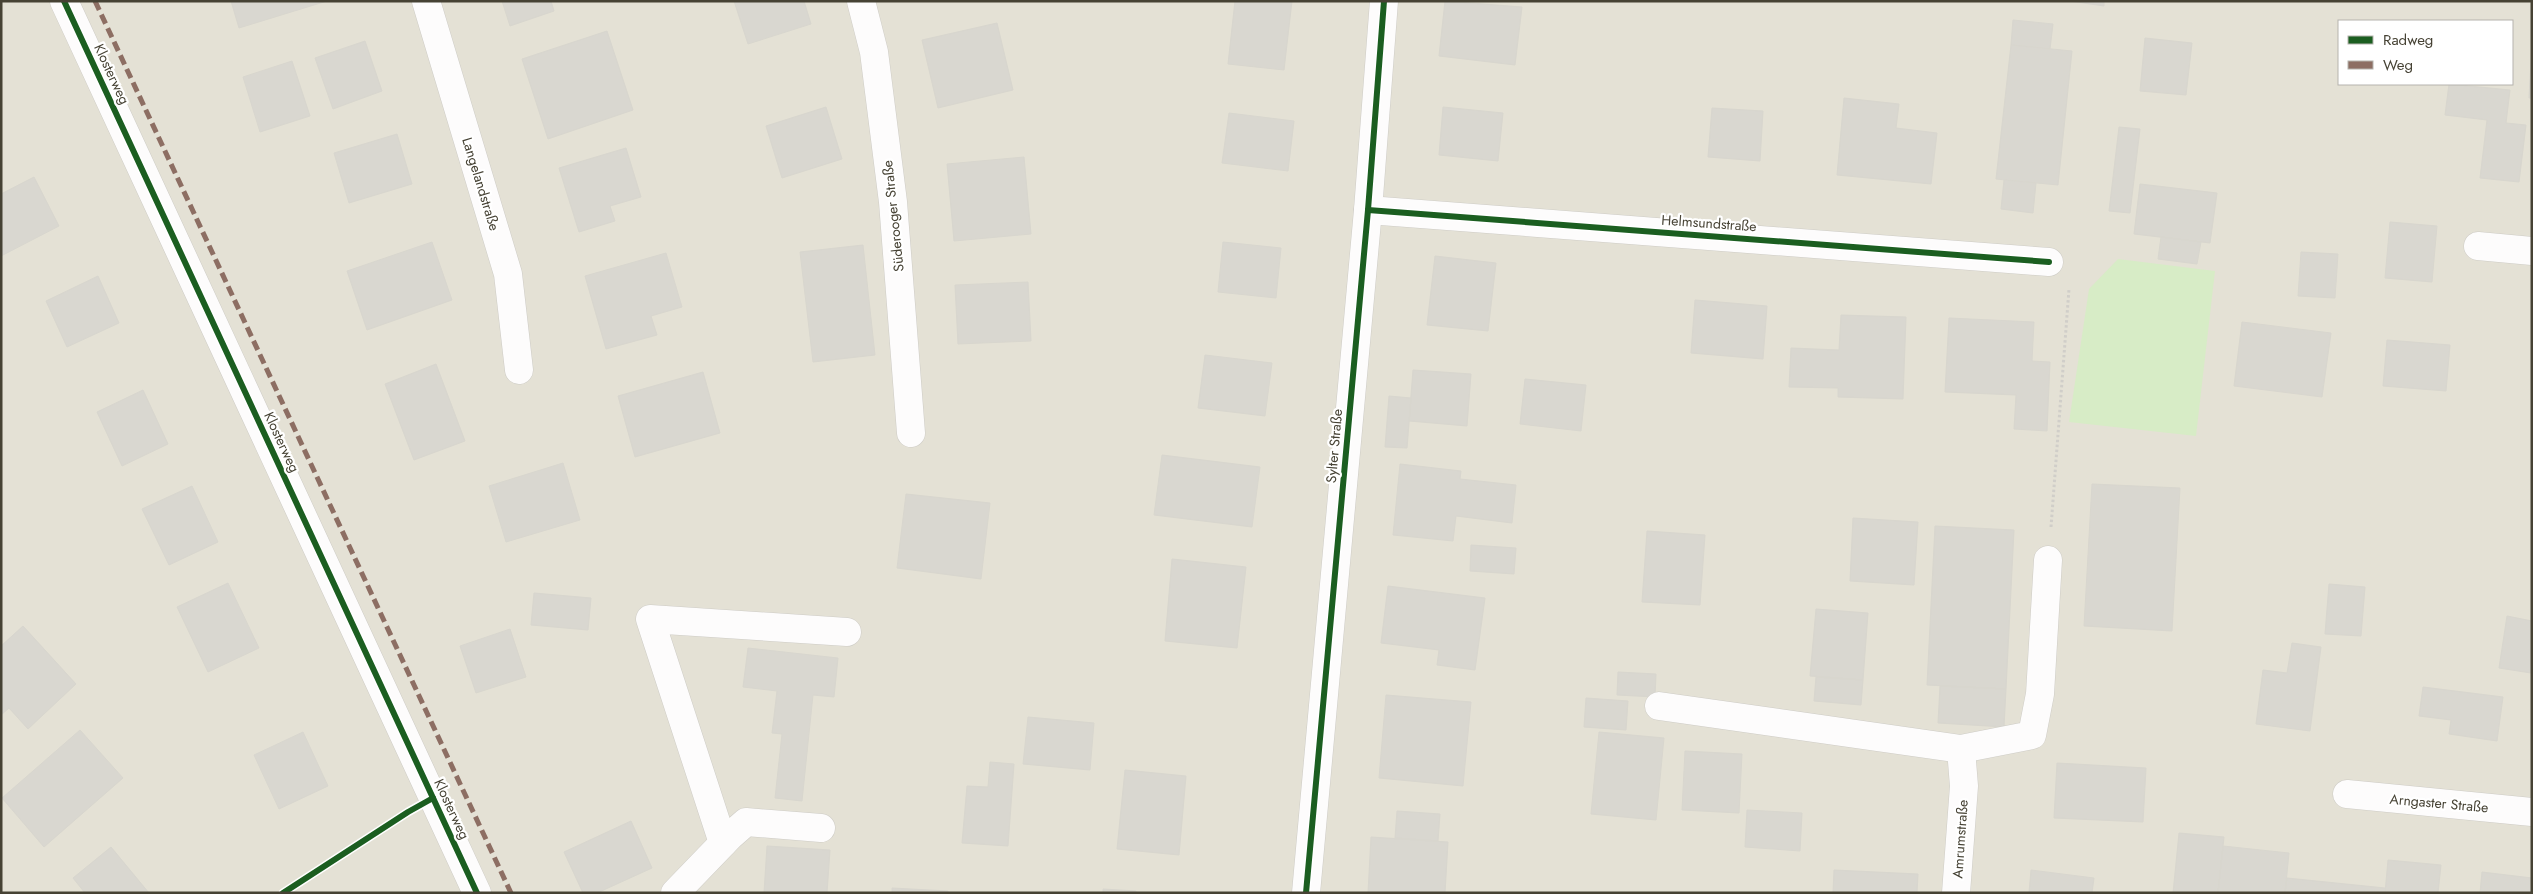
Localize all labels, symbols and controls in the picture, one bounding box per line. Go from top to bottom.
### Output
legend [2338,20,2513,85]
text: Radweg [2383,29,2433,51]
street label: Klosterweg [89,40,135,108]
text: Weg [2383,54,2413,76]
street label: Langelandstraße [457,135,505,233]
street label: Süderooger Straße [877,159,909,273]
street label: Helmsundstraße [1661,210,1757,236]
street label: Klosterweg [259,408,305,476]
street label: Sylter Straße [1321,408,1347,484]
street label: Klosterweg [429,775,475,843]
street label: Arngaster Straße [2389,789,2489,817]
street label: Amrumstraße [1947,799,1973,879]

